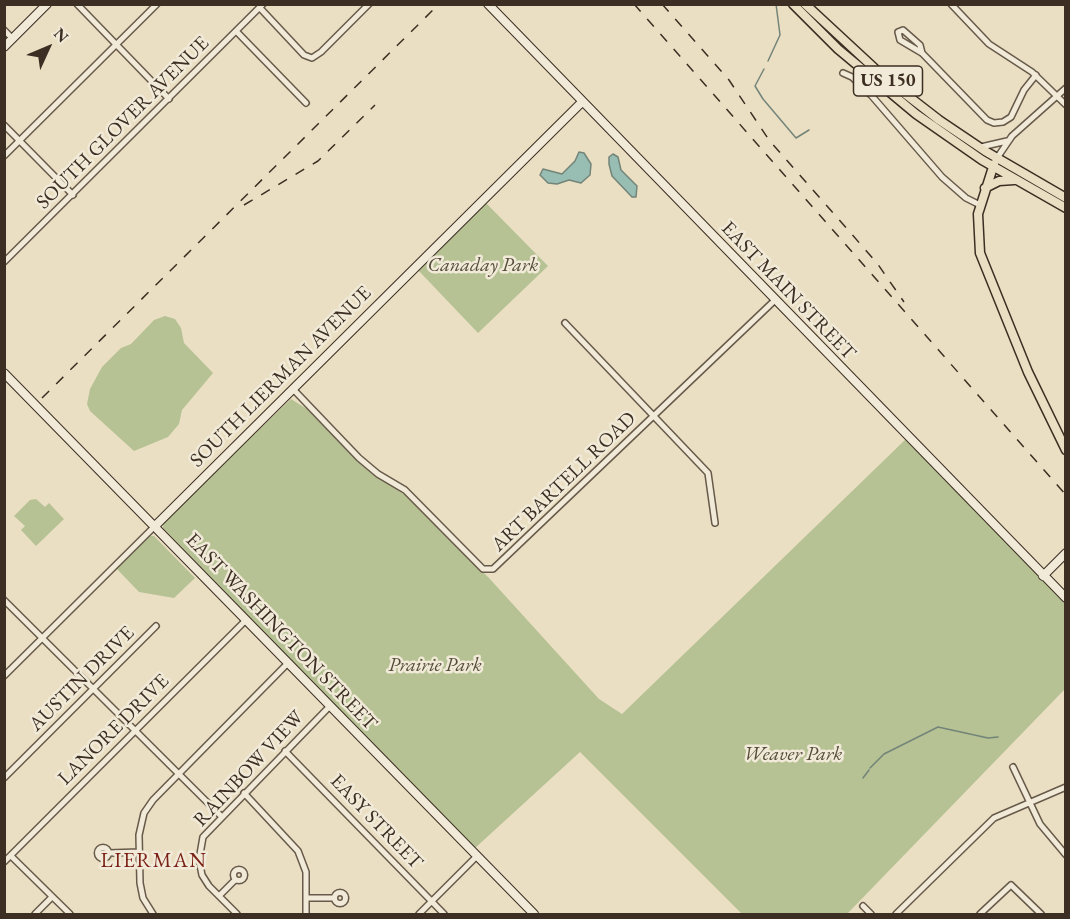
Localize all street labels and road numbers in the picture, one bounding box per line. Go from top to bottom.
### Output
street label: SOUTH GLOVER AVENUE [32,32,214,214]
road number: US 150 [854,66,922,96]
street label: EAST MAIN STREET [716,217,860,365]
street label: SOUTH LIERMAN AVENUE [185,281,377,473]
street label: ART BARTELL ROAD [487,407,641,557]
street label: EAST WASHINGTON STREET [180,528,382,736]
street label: AUSTIN DRIVE [24,621,140,737]
street label: LANORE DRIVE [54,670,174,790]
street label: RAINBOW VIEW [189,706,309,832]
street label: EASY STREET [325,769,427,875]

